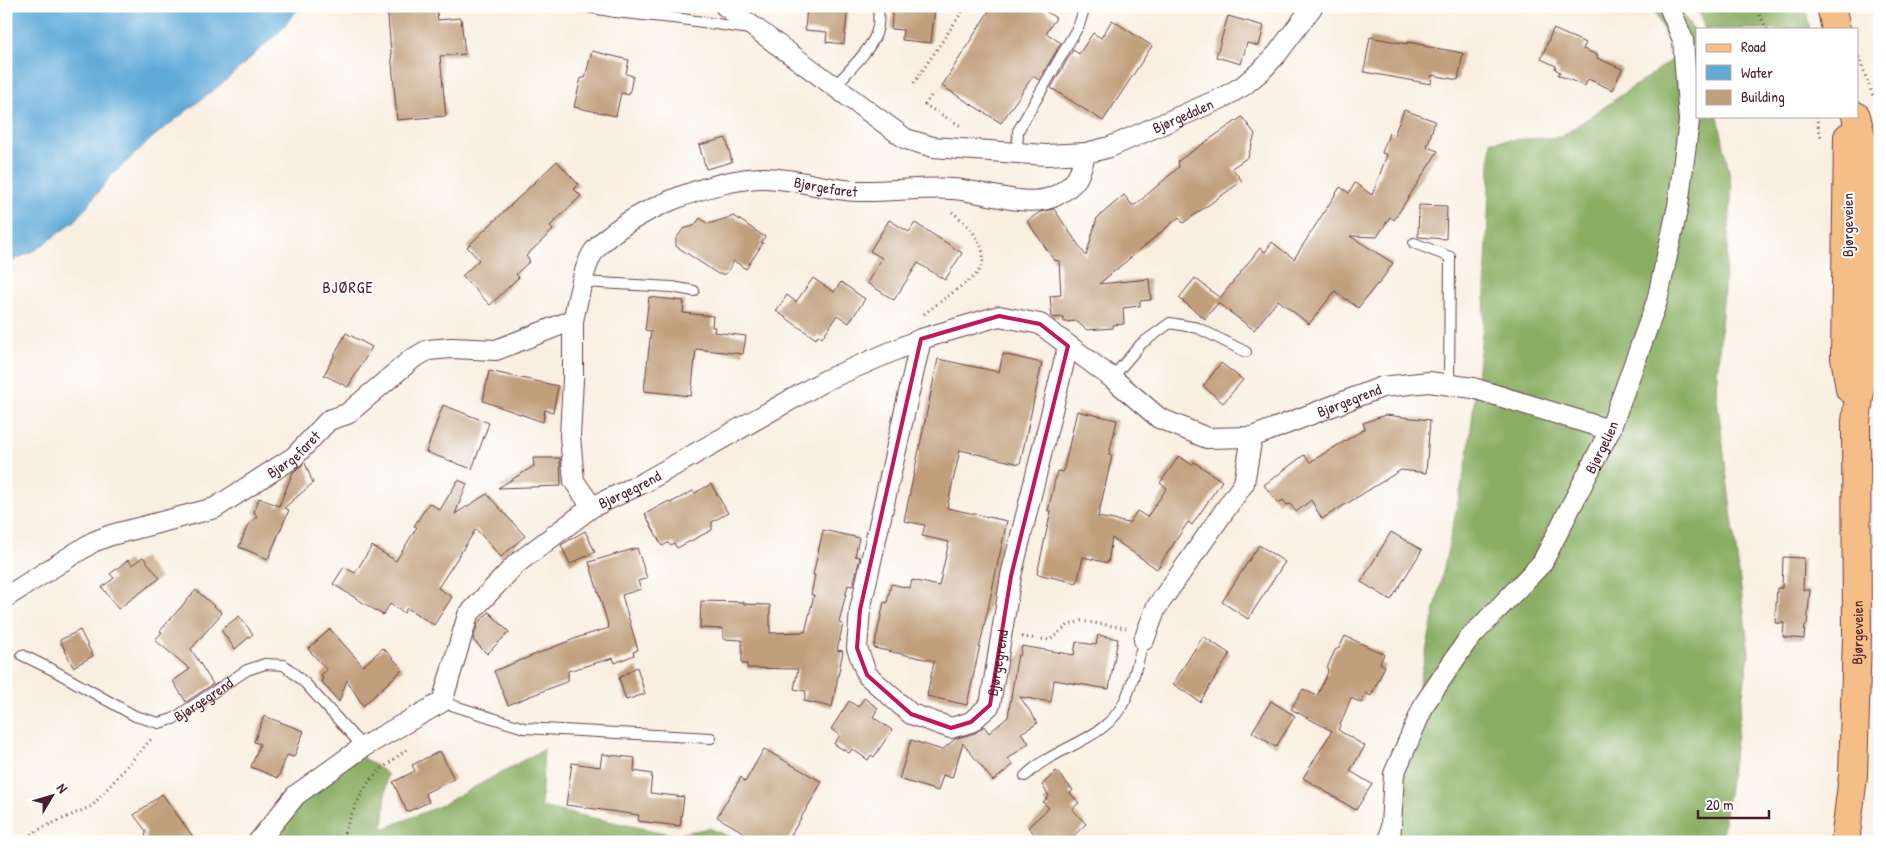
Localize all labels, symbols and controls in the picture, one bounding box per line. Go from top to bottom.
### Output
legend [1696,28,1858,118]
text: Road [1741,36,1766,57]
text: Water [1741,62,1773,83]
text: Building [1741,86,1785,107]
street label: Bjørgedalen [1149,93,1216,138]
street label: Bjørgefaret [792,171,859,202]
street label: Bjørgeveien [1837,193,1858,257]
district label: BJØRGE [322,276,374,298]
street label: Bjørgegrend [1314,378,1384,422]
street label: Bjørgelien [1579,418,1623,477]
street label: Bjørgefaret [262,425,325,483]
street label: Bjørgegrend [595,465,664,513]
street label: Bjørgeveien [1846,600,1868,665]
street label: Bjørgegrend [981,628,1013,698]
street label: Bjørgegrend [169,672,237,726]
north arrow [28,770,78,820]
text: N [53,779,73,797]
scale bar [1698,788,1770,820]
text: 20 m [1706,794,1733,815]

